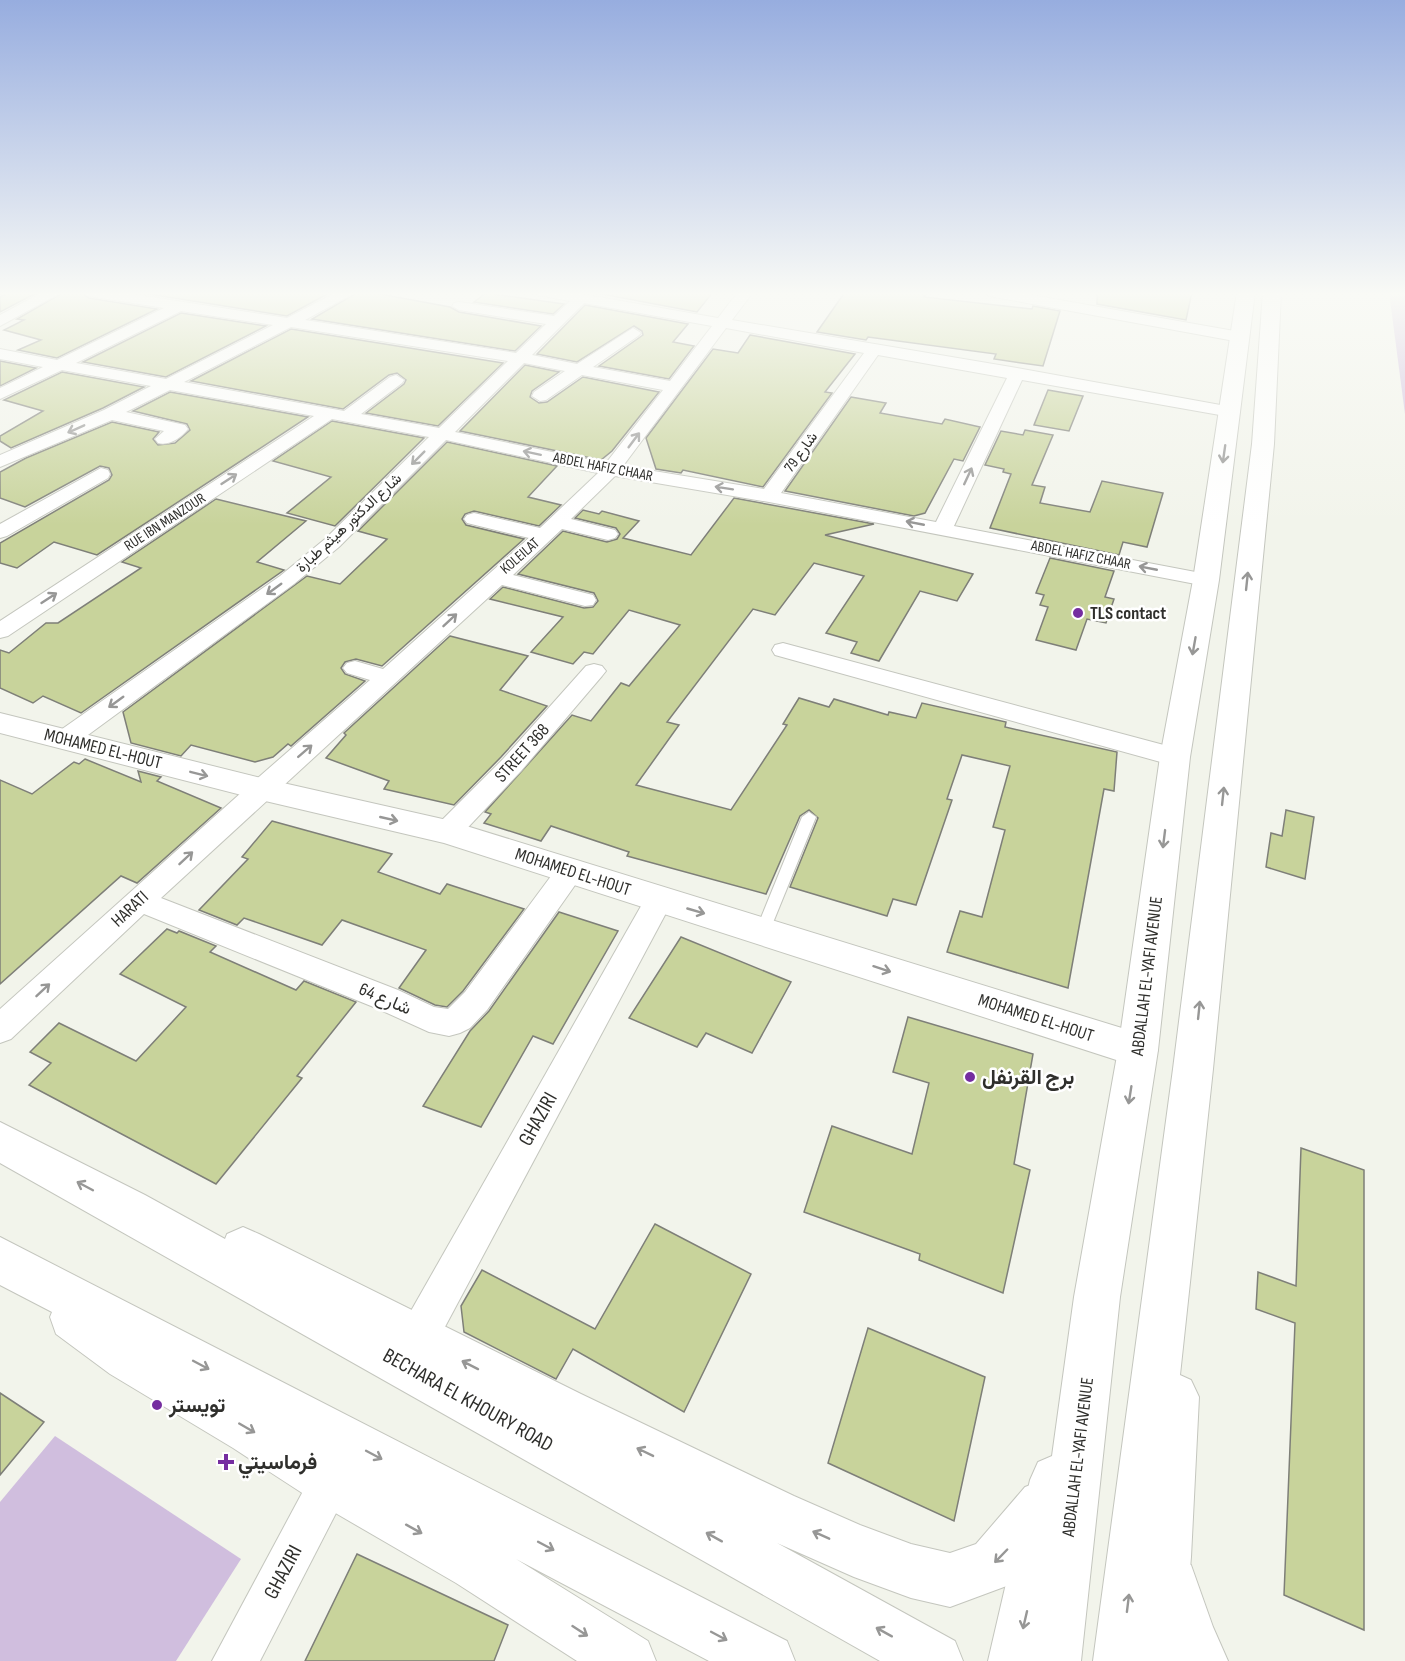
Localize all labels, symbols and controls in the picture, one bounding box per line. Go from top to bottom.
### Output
one-way arrow [67,424,85,435]
street label: شارع 79 [780,428,823,476]
one-way arrow [627,432,640,448]
one-way arrow [1219,443,1230,463]
one-way arrow [523,447,542,458]
street label: ABDEL HAFIZ CHAAR [551,448,654,486]
one-way arrow [411,450,425,465]
one-way arrow [963,467,975,485]
street label: شارع الدكتور هيثم طبارة [292,469,407,578]
one-way arrow [220,473,237,485]
one-way arrow [714,483,734,494]
street label: RUE IBN MANZOUR [121,489,209,555]
one-way arrow [906,517,926,528]
street label: KOLEILAT [496,534,544,578]
street label: ABDEL HAFIZ CHAAR [1029,536,1132,574]
one-way arrow [1139,562,1158,573]
one-way arrow [1242,572,1253,592]
one-way arrow [267,583,283,595]
one-way arrow [40,592,57,604]
place label: TLS contact [1090,603,1166,624]
marker: TLS contact [1071,606,1085,620]
one-way arrow [442,613,457,627]
one-way arrow [1188,636,1199,656]
one-way arrow [108,696,124,709]
street label: STREET 368 [490,719,554,787]
street label: MOHAMED EL-HOUT [42,724,164,774]
one-way arrow [297,744,313,757]
one-way arrow [189,768,208,780]
one-way arrow [1218,786,1229,806]
one-way arrow [379,813,398,825]
one-way arrow [1159,828,1170,848]
street label: MOHAMED EL-HOUT [513,843,633,901]
one-way arrow [179,850,194,865]
street label: HARATI [107,887,153,931]
street label: ABDALLAH EL-YAFI AVENUE [1127,895,1167,1058]
one-way arrow [686,906,705,917]
one-way arrow [872,964,891,975]
street label: شارع 64 [355,979,414,1020]
one-way arrow [35,983,50,997]
street label: MOHAMED EL-HOUT [976,989,1096,1047]
one-way arrow [1194,1001,1205,1021]
place label: برج القرنفل [982,1065,1075,1091]
marker: برج القرنفل [963,1070,977,1084]
one-way arrow [1125,1084,1136,1104]
street label: GHAZIRI [513,1088,563,1150]
one-way arrow [77,1180,94,1192]
street label: BECHARA EL KHOURY ROAD [379,1343,557,1457]
one-way arrow [462,1359,479,1371]
one-way arrow [191,1360,209,1371]
street label: ABDALLAH EL-YAFI AVENUE [1058,1376,1098,1539]
place label: تويستر [168,1393,226,1418]
marker: تويستر [150,1398,164,1412]
one-way arrow [238,1422,255,1434]
one-way arrow [636,1445,654,1457]
place label: فرماسيتي [238,1450,317,1479]
one-way arrow [364,1450,382,1462]
marker: فرماسيتي [219,1455,233,1469]
one-way arrow [404,1524,422,1535]
one-way arrow [812,1529,830,1540]
one-way arrow [706,1531,723,1543]
street label: GHAZIRI [258,1541,308,1603]
one-way arrow [537,1541,555,1552]
one-way arrow [994,1548,1009,1563]
one-way arrow [1123,1594,1134,1613]
one-way arrow [1019,1610,1031,1629]
one-way arrow [571,1625,588,1637]
one-way arrow [876,1626,893,1638]
one-way arrow [710,1631,728,1642]

